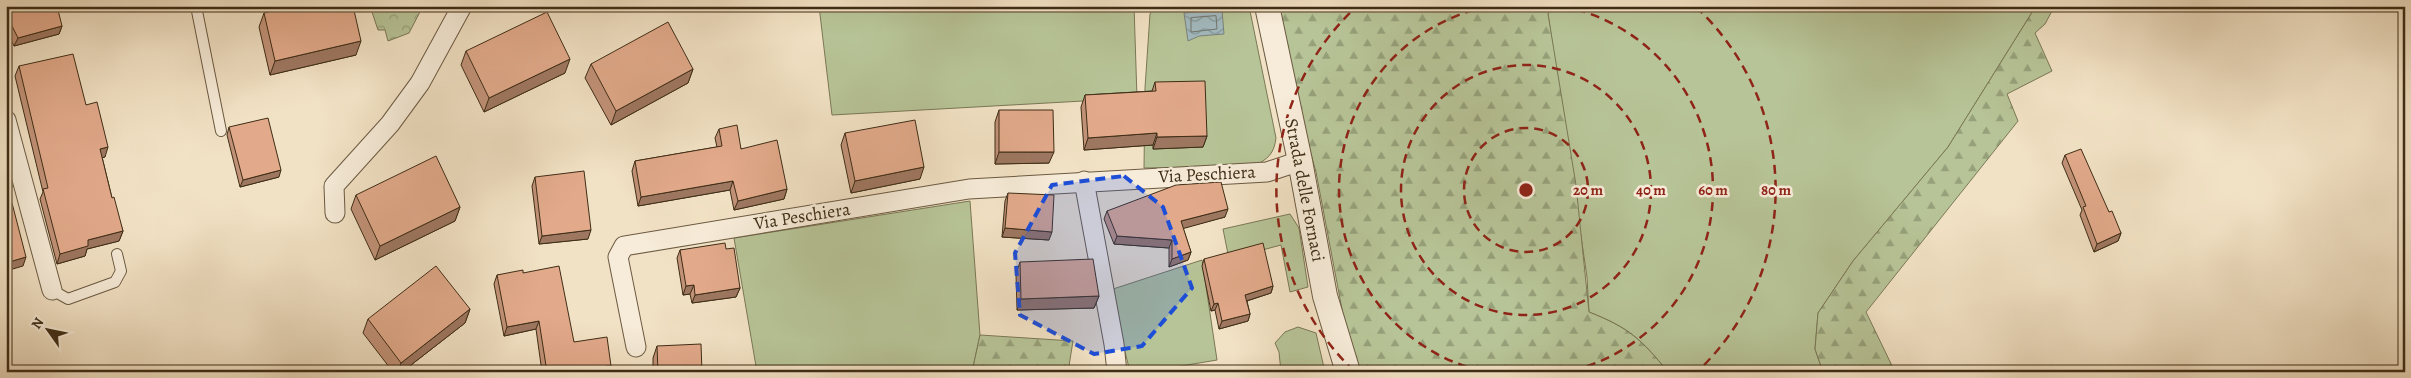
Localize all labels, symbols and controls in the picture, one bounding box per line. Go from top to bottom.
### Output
street label: Strada delle Fornaci [1279,116,1331,264]
street label: Via Peschiera [1157,159,1257,189]
text: 20 m [1573,180,1603,200]
text: 40 m [1636,180,1666,200]
text: 60 m [1698,180,1728,200]
text: 80 m [1761,180,1791,200]
centre of rings [1517,181,1535,199]
street label: Via Peschiera [751,196,852,236]
north arrow [22,306,72,356]
text: N [27,314,48,333]

